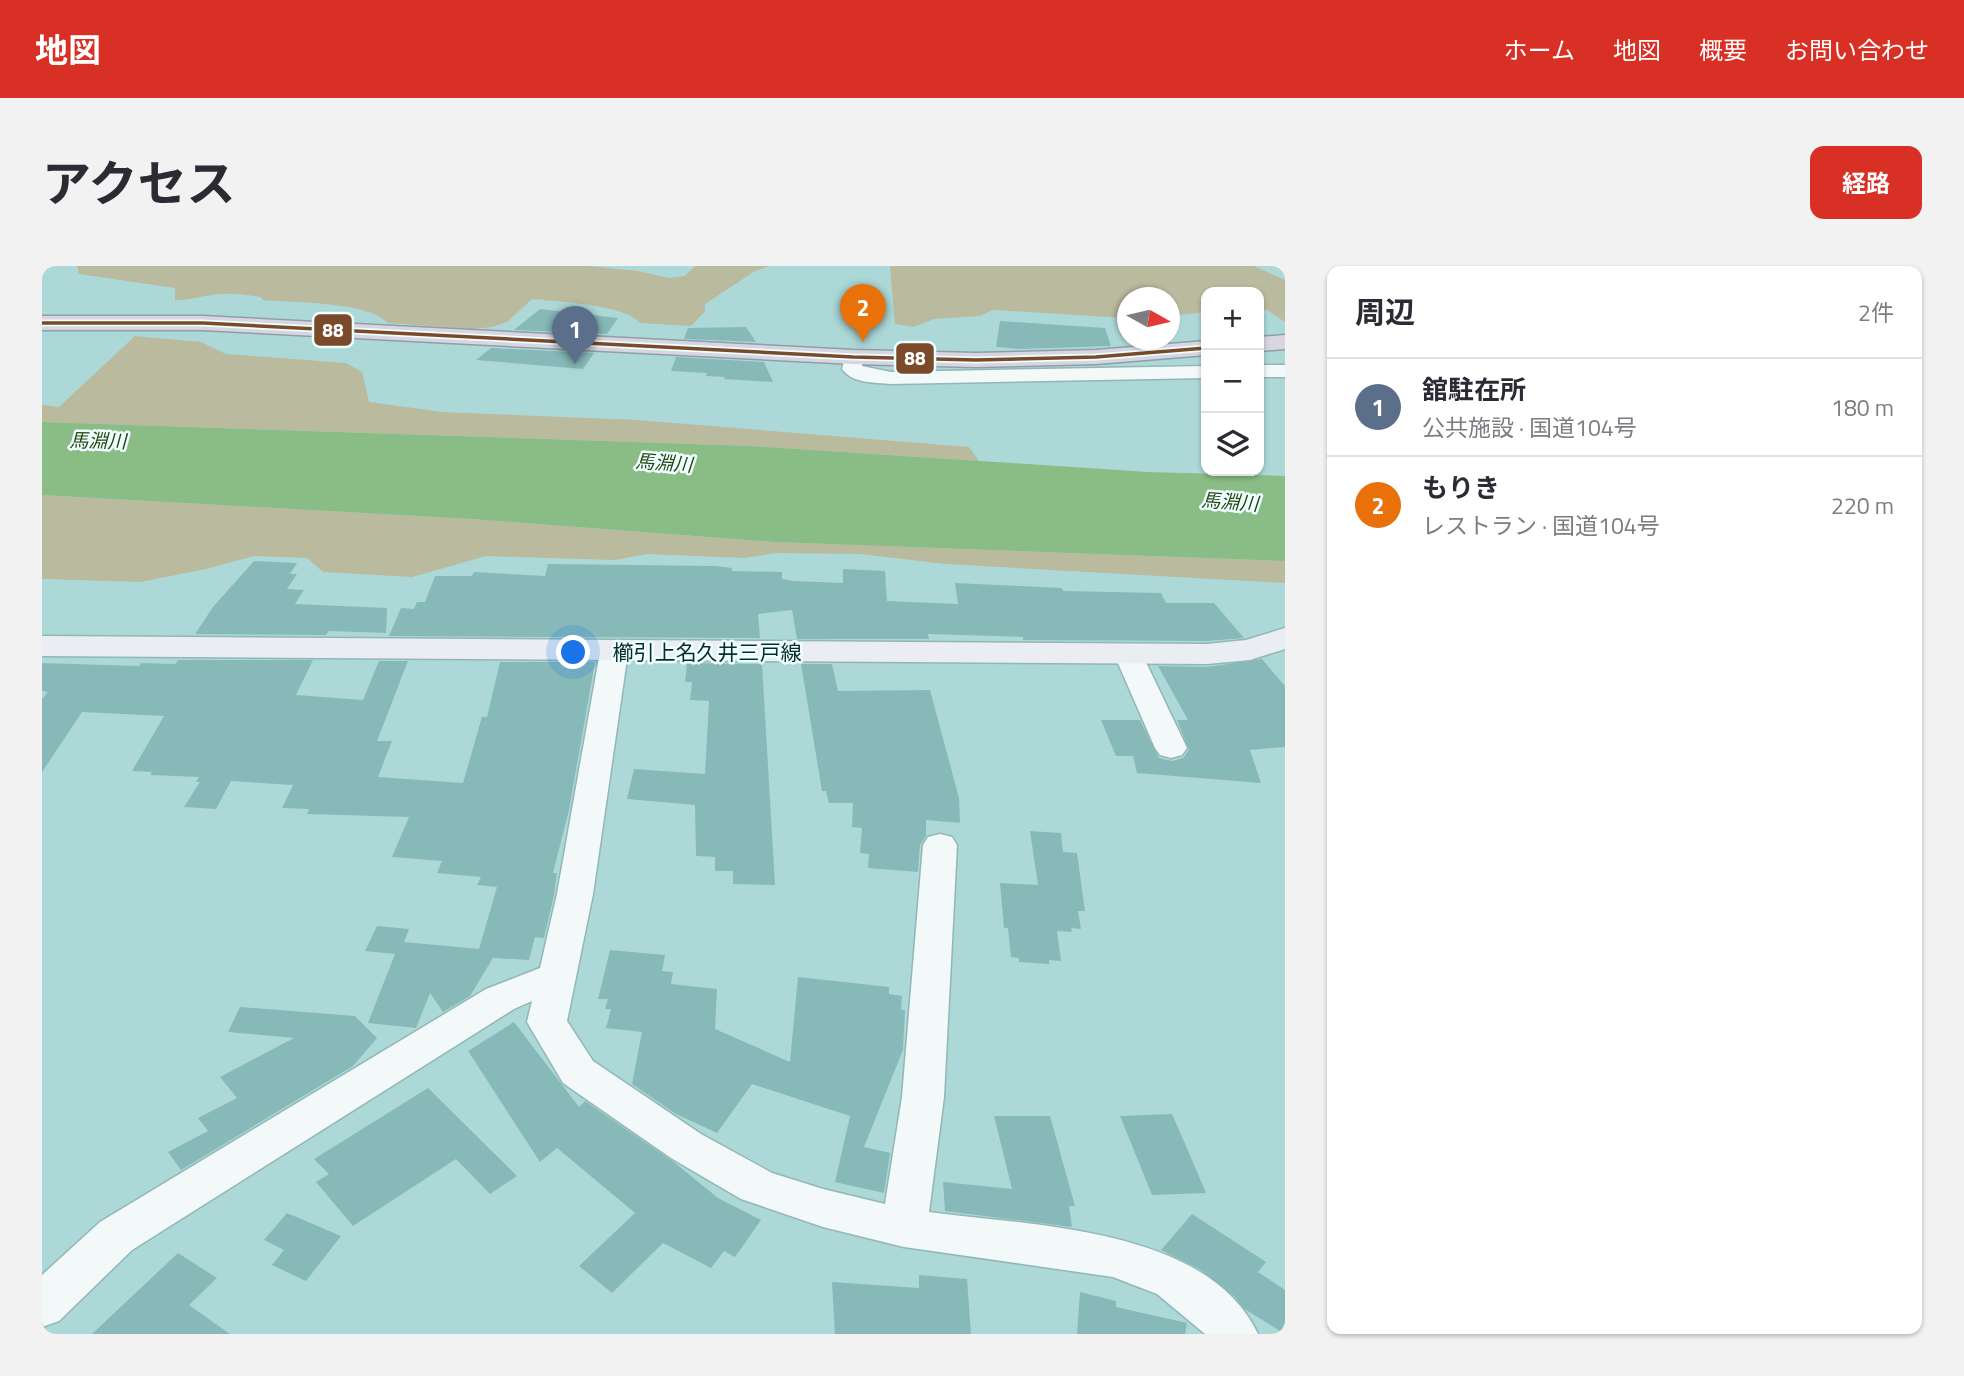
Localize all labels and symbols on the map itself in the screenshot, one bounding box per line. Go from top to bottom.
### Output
pin: 2 [840,284,886,342]
north arrow [1117,287,1180,350]
pin: 1 [552,306,598,364]
line badge: 88 [313,313,353,347]
text: 88 [322,315,344,344]
line badge: 88 [895,342,935,375]
text: 88 [904,343,926,372]
water label: 馬淵川 [69,425,129,455]
water label: 馬淵川 [635,446,695,479]
water label: 馬淵川 [1201,485,1261,518]
your location [556,635,590,669]
street label: 櫛引上名久井三戸線 [613,636,802,668]

